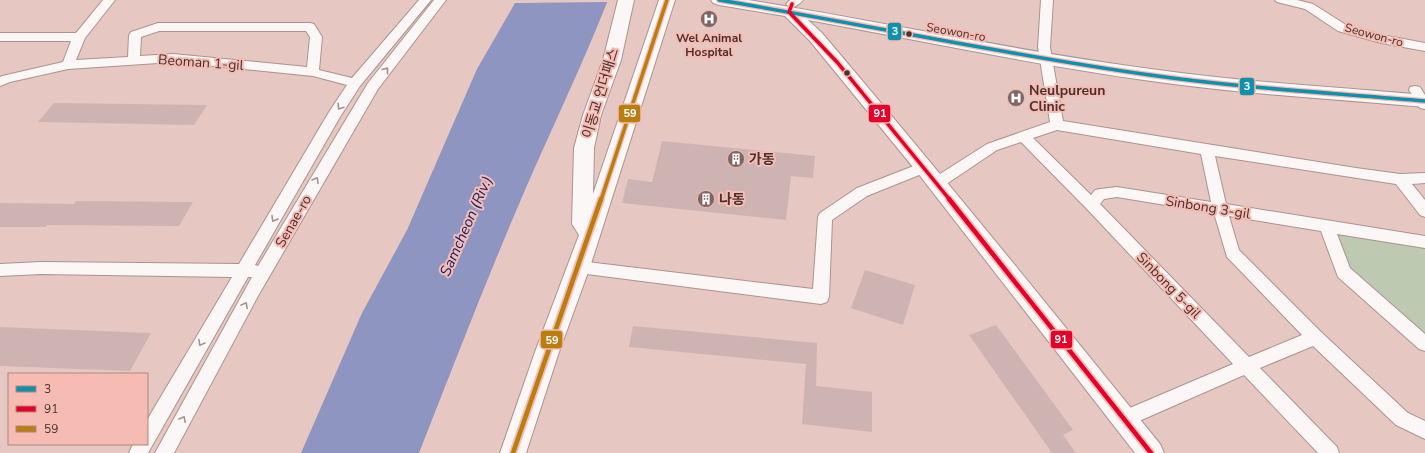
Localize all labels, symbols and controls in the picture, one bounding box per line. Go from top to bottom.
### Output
hospital icon: Wel Animal Hospital [699,9,719,29]
street label: Seowon-ro [925,19,987,45]
street label: Seowon-ro [1343,20,1405,51]
line badge: 3 [887,22,902,41]
text: 3 [892,24,898,39]
unlabelled marker [904,29,914,39]
place label: Wel Animal Hospital [676,30,742,60]
street label: 이동교 언더패스 [578,45,623,141]
street label: Beoman 1-gil [158,50,245,75]
one-way arrow [381,67,388,74]
unlabelled marker [842,68,852,78]
line badge: 3 [1239,77,1255,96]
text: 3 [1244,79,1250,94]
place label: Neulpureun Clinic [1029,81,1105,116]
hospital icon: Neulpureun Clinic [1006,88,1026,108]
one-way arrow [337,102,344,109]
line badge: 59 [618,104,641,123]
line badge: 91 [868,104,891,123]
text: 59 [623,106,637,121]
text: 91 [873,106,887,121]
building icon: 가동 [726,149,746,169]
place label: 가동 [749,150,775,169]
water label: Samcheon (Riv.) [435,173,497,279]
one-way arrow [312,177,319,184]
building icon: 나동 [696,189,716,209]
place label: 나동 [719,190,745,209]
street label: Senae-ro [271,191,316,251]
street label: Sinbong 3-gil [1164,191,1253,224]
one-way arrow [272,215,279,222]
street label: Sinbong 5-gil [1132,248,1206,323]
one-way arrow [240,302,247,309]
line badge: 59 [540,330,563,349]
line badge: 91 [1050,330,1073,349]
text: 91 [1054,332,1068,347]
text: 59 [545,333,559,348]
one-way arrow [199,339,206,346]
legend [8,373,148,445]
text: 3 [44,381,51,397]
text: 91 [44,401,58,417]
one-way arrow [178,416,186,423]
text: 59 [44,421,58,437]

